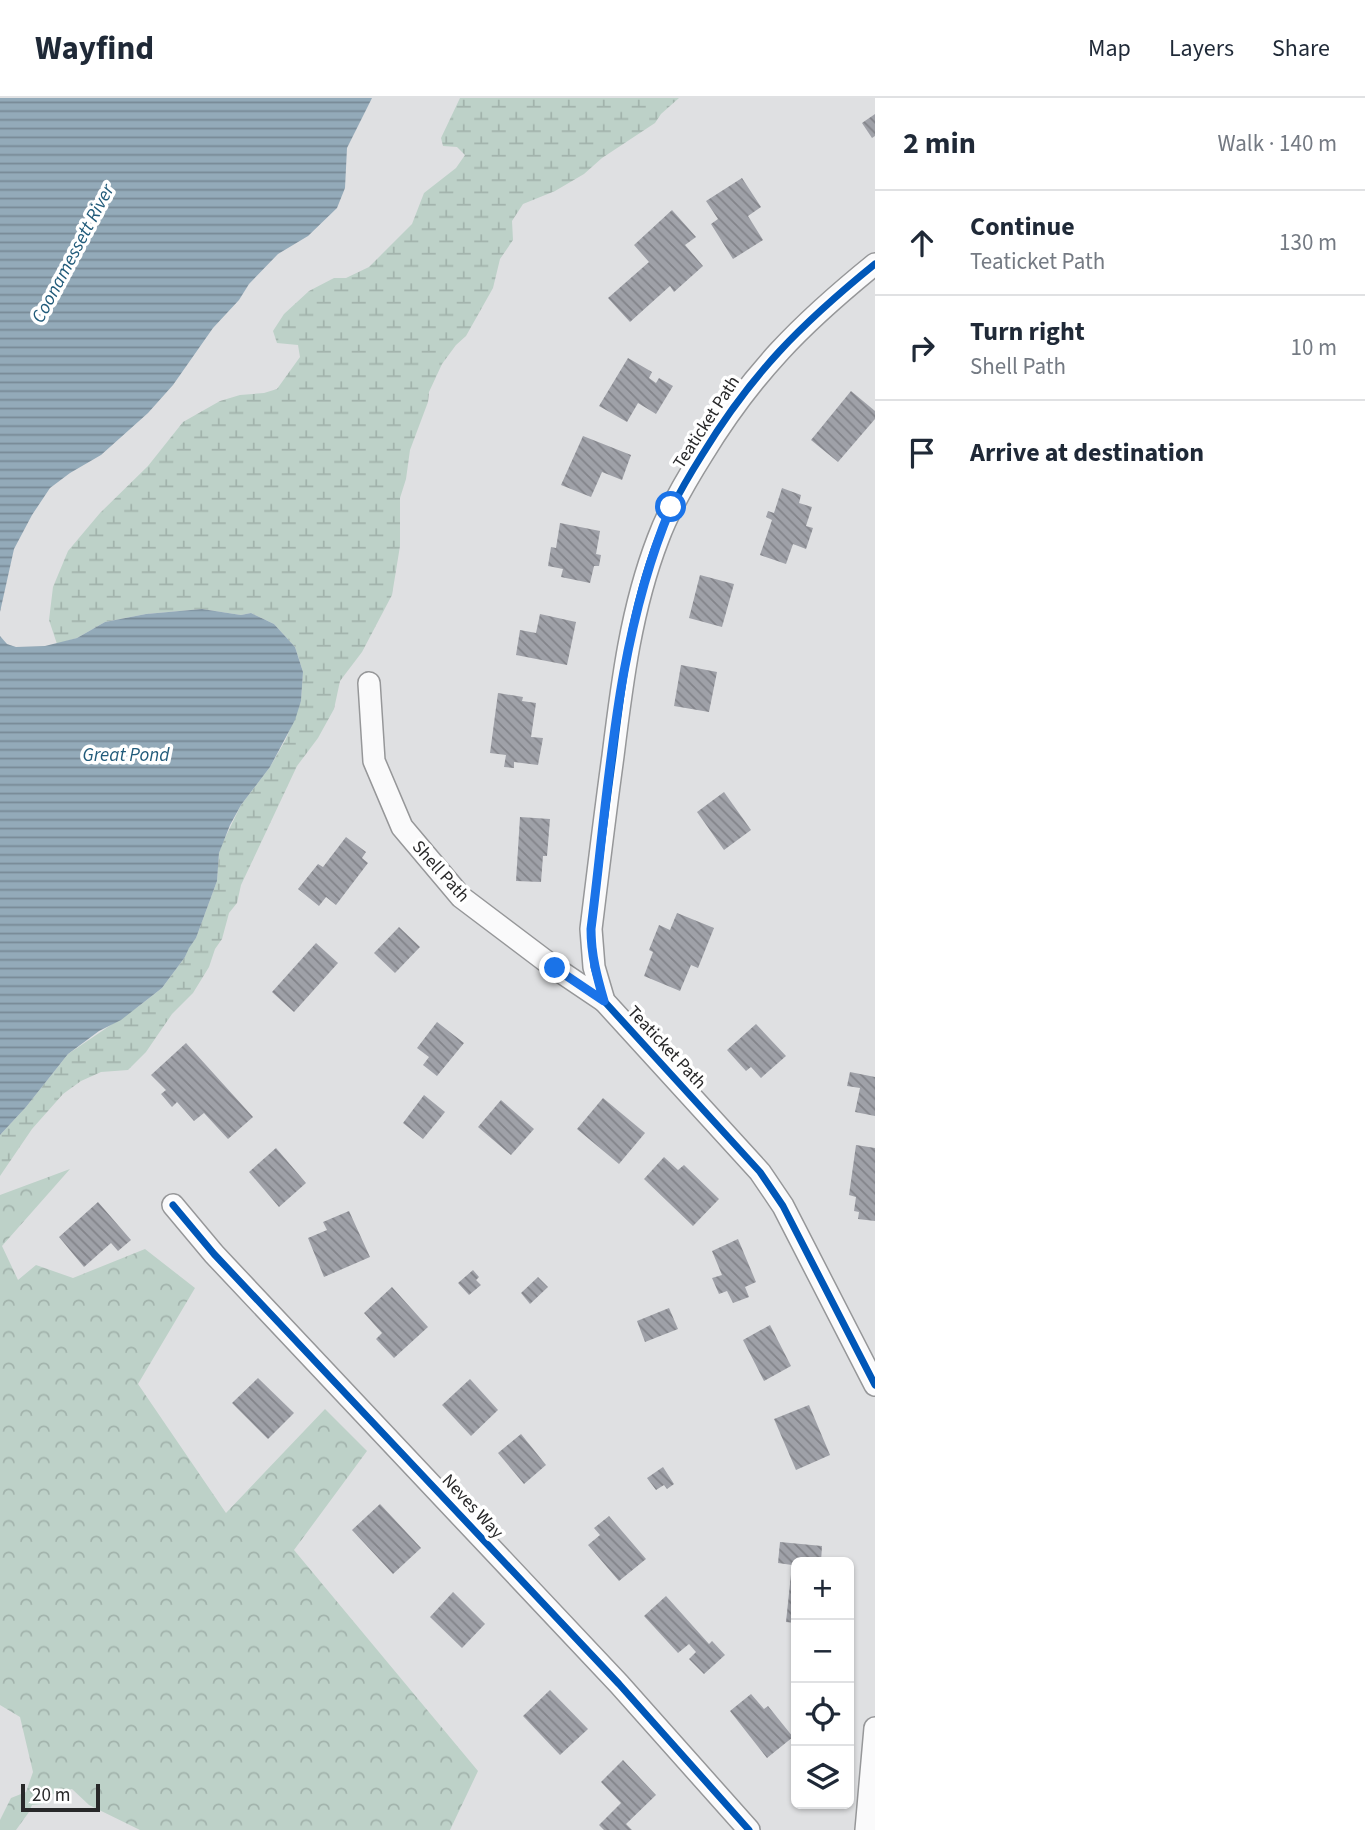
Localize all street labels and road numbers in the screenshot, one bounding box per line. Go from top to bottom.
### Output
street label: Teaticket Path [667,371,746,473]
street label: Shell Path [406,835,475,908]
street label: Teaticket Path [621,1000,712,1095]
street label: Neves Way [436,1468,510,1545]

